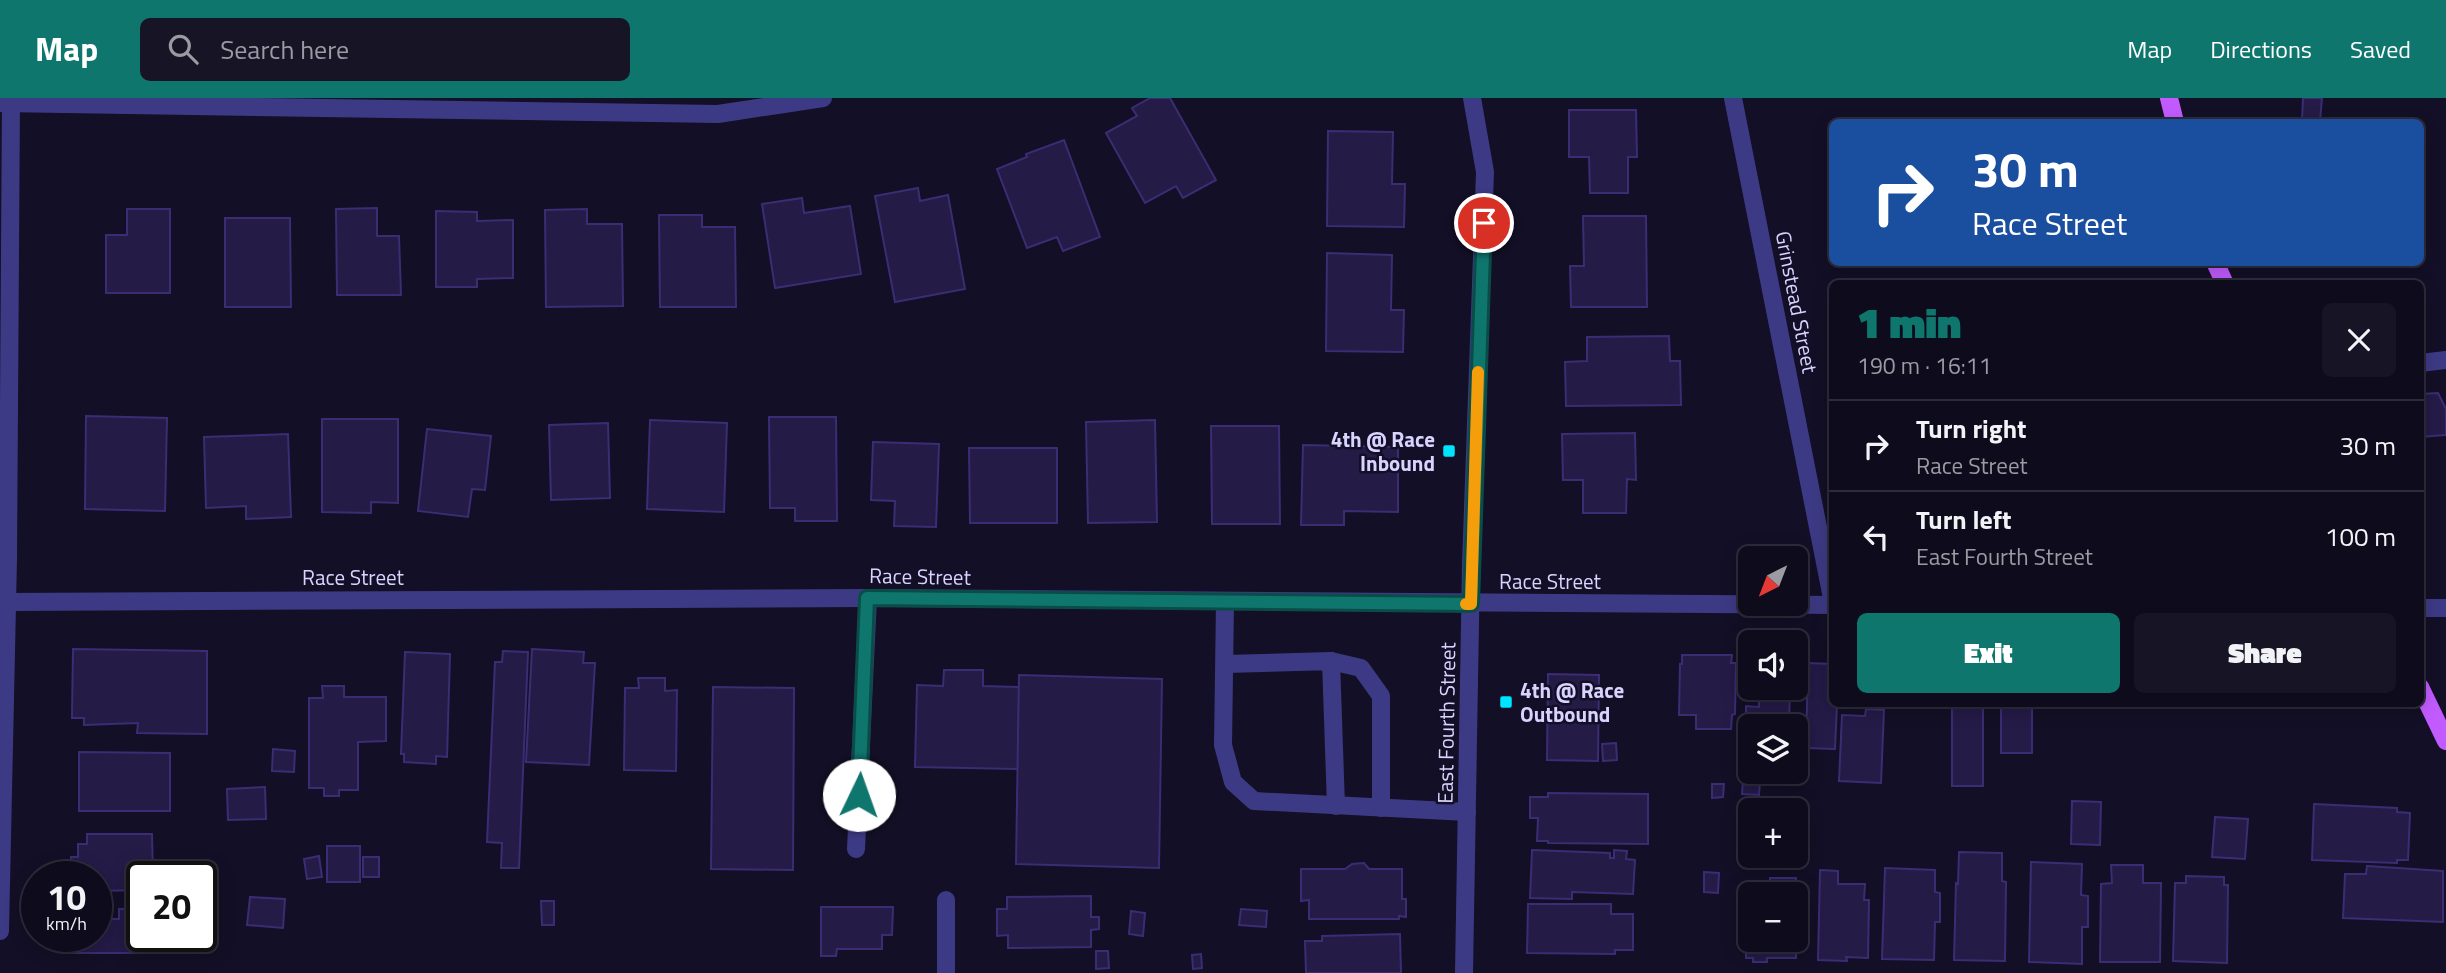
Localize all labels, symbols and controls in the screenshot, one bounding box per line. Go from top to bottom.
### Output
search box [140,18,630,81]
text: Map [35,24,98,74]
icon: search [164,30,202,68]
text: Search here [220,30,349,69]
text: Map [2127,31,2172,67]
text: Directions [2210,31,2312,67]
text: Saved [2350,31,2411,67]
text: 30 m [1972,131,2079,206]
icon: right [1857,147,1948,238]
pin [1454,193,1514,253]
text: Race Street [1972,199,2127,247]
icon: arrive [1465,204,1503,242]
street label: Grinstead Street [1768,228,1827,376]
text: 1 min [1857,290,1961,354]
button: close [2322,303,2396,377]
text: 190 m · 16:11 [1857,348,1992,383]
text: Turn right [1916,409,2027,448]
place label: 4th @ Race Inbound [1331,423,1435,479]
text: 30 m [2339,426,2396,465]
icon: right [1857,427,1895,465]
marker: 4th @ Race Inbound [1441,443,1457,459]
text: Race Street [1916,448,2028,483]
text: Turn left [1916,500,2011,539]
text: 100 m [2325,517,2396,556]
icon: left [1857,518,1895,556]
text: East Fourth Street [1916,539,2093,574]
north arrow [1738,546,1808,616]
map controls [1738,546,1808,952]
street label: Race Street [869,559,972,593]
street label: Race Street [302,561,405,593]
street label: Race Street [1499,565,1602,597]
button: Exit [1857,613,2120,693]
button: Share [2134,613,2396,693]
button: sound [1738,630,1808,700]
street label: East Fourth Street [1429,641,1463,804]
place label: 4th @ Race Outbound [1520,674,1624,730]
marker: 4th @ Race Outbound [1498,694,1514,710]
button: layers [1738,714,1808,784]
position arrow [822,758,896,832]
button: + [1738,798,1808,868]
speed limit sign: 20 [126,861,217,952]
text: 10 [47,870,86,924]
button: − [1738,882,1808,952]
text: km/h [46,910,87,937]

